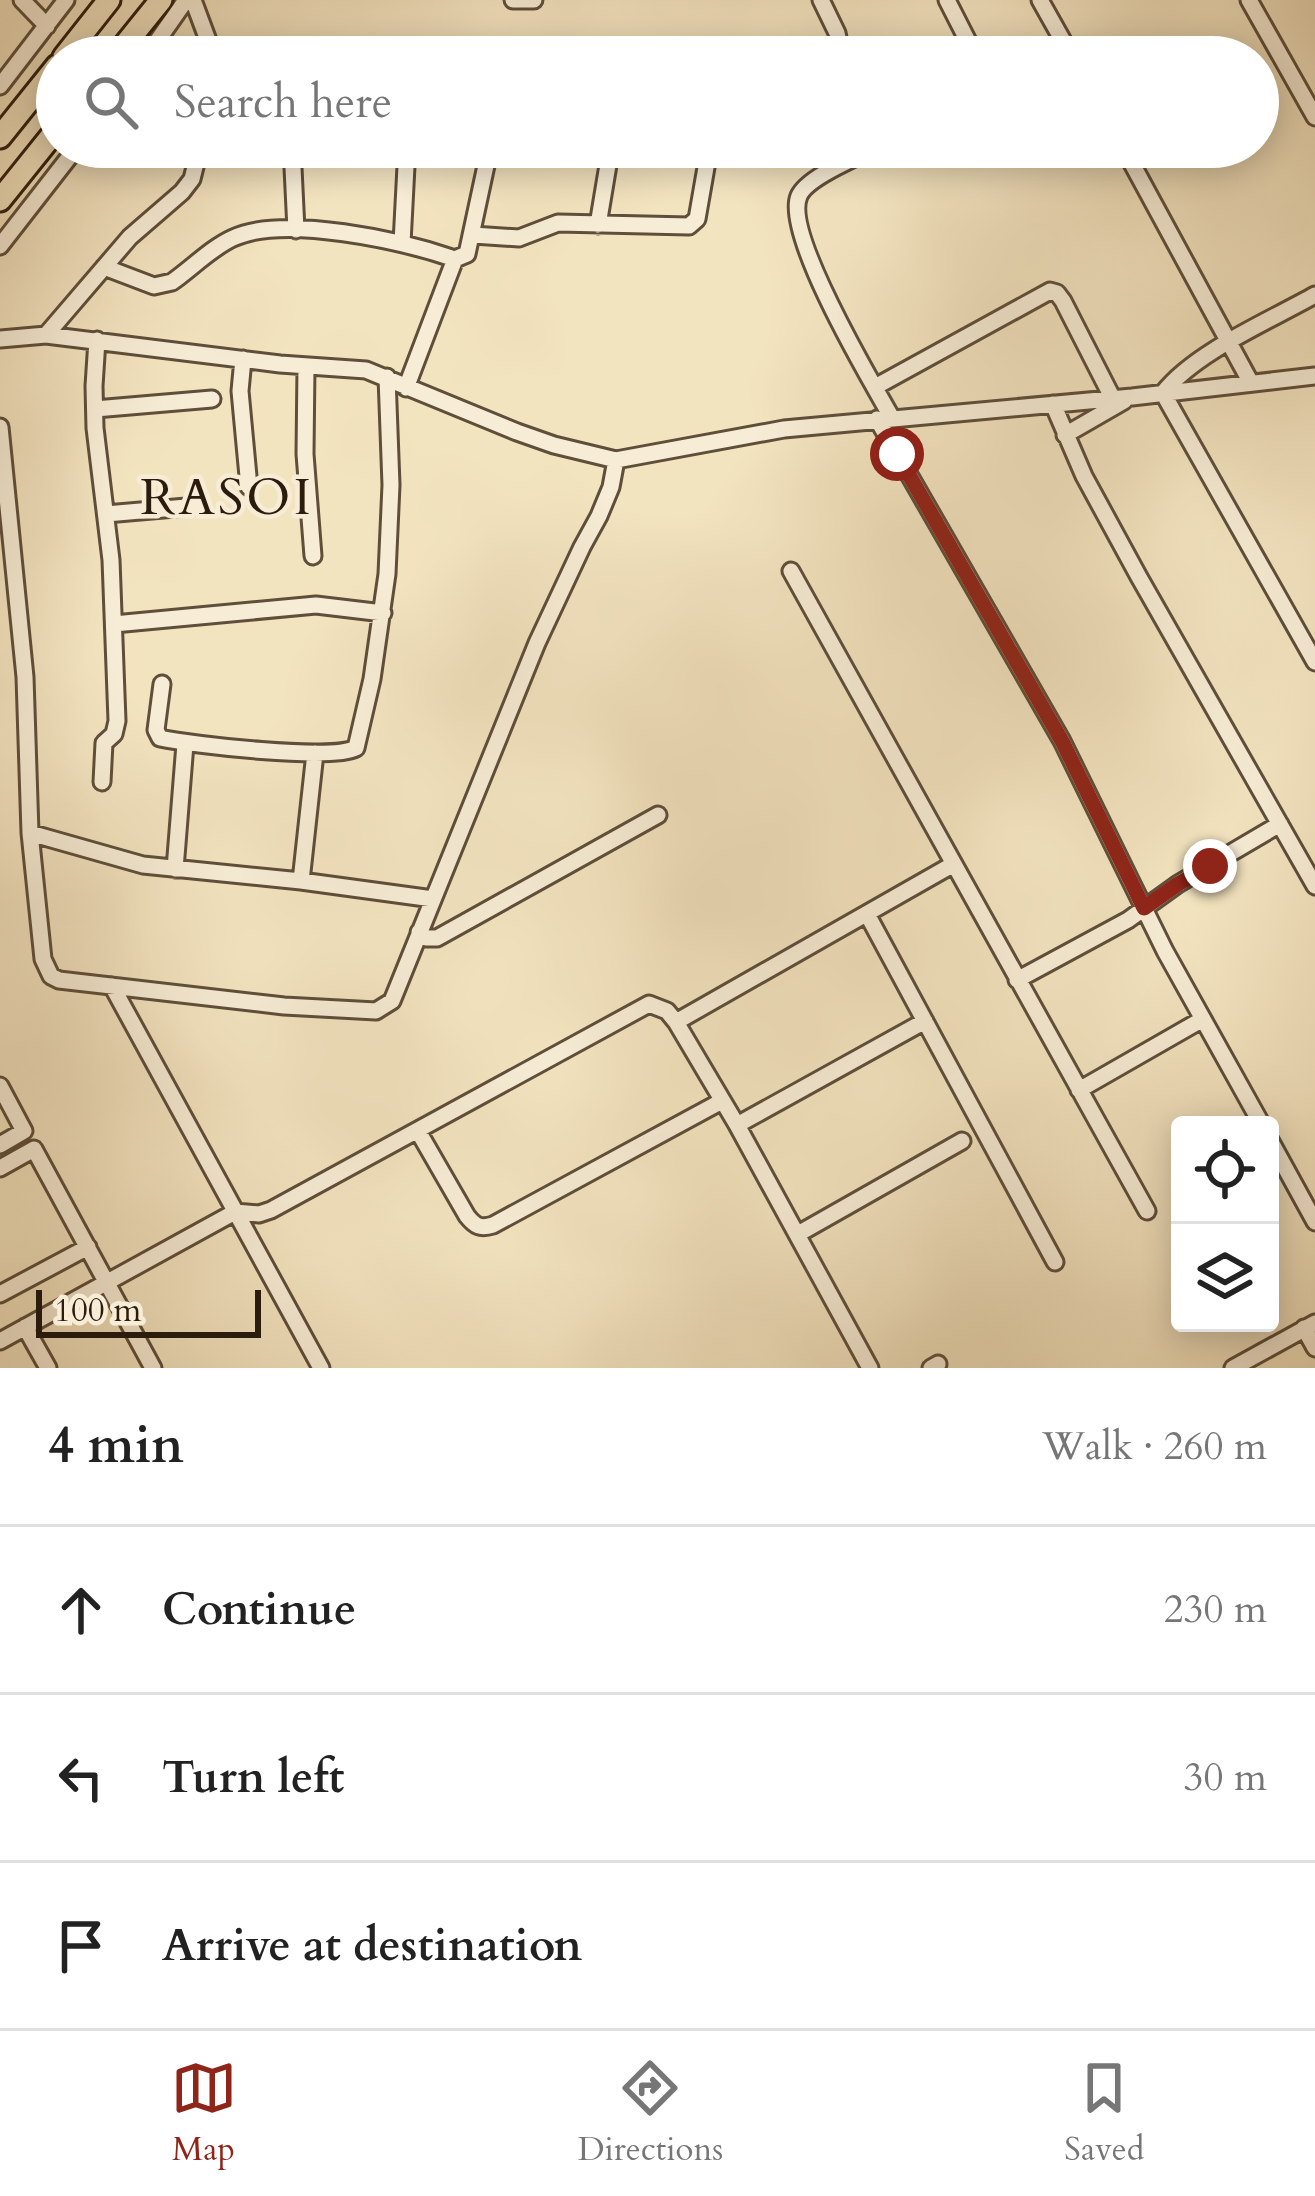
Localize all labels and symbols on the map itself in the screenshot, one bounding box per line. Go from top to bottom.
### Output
route start [870,427,924,481]
district label: RASOI [140,463,314,533]
route end [1183,839,1237,893]
scale bar [36,1284,261,1337]

